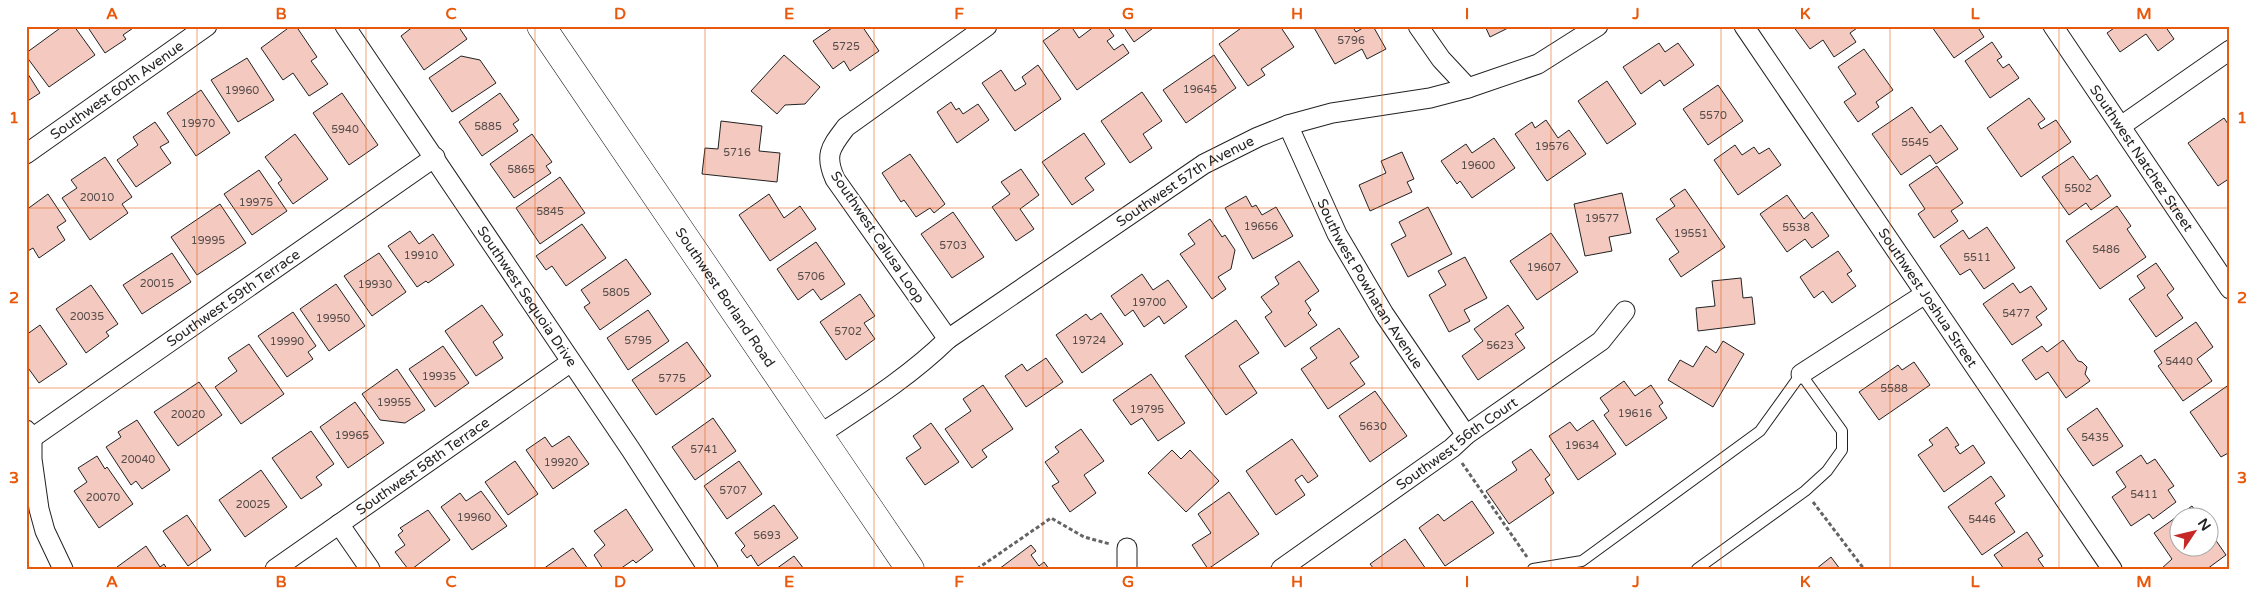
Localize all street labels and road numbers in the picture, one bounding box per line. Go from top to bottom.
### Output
street label: Southwest 60th Avenue [47,37,187,143]
street label: Southwest Natchez Street [2086,82,2197,235]
street label: Southwest 57th Avenue [1113,132,1257,231]
street label: Southwest Calusa Loop [827,168,928,307]
street label: Southwest Powhatan Avenue [1313,196,1427,372]
street label: Southwest Sequoia Drive [473,223,580,370]
street label: Southwest Borland Road [671,224,778,371]
street label: Southwest Joshua Street [1874,225,1981,371]
street label: Southwest 59th Terrace [163,246,303,351]
street label: Southwest 56th Court [1393,393,1521,494]
street label: Southwest 58th Terrace [353,414,493,519]

